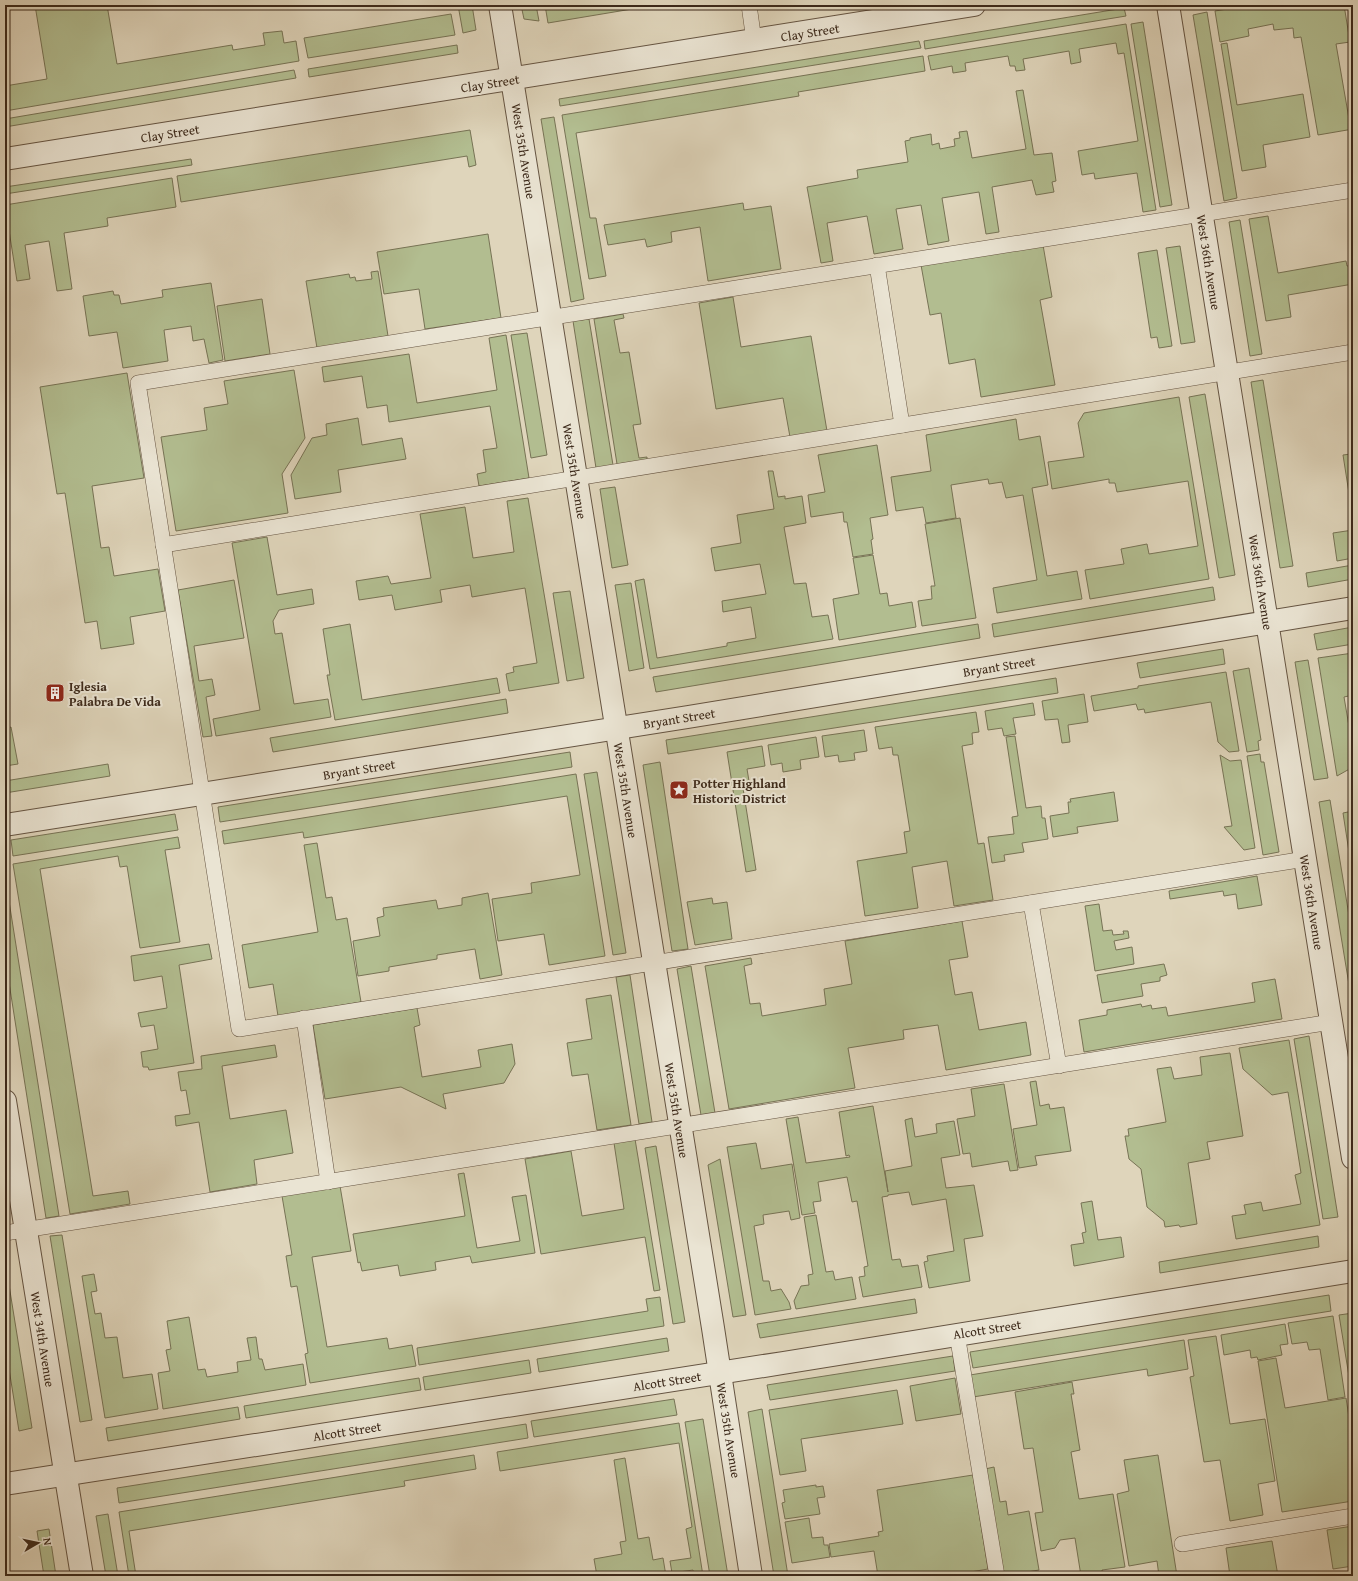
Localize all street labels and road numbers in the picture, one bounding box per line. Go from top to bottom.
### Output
street label: Clay Street [779,18,841,46]
street label: Clay Street [459,69,521,97]
street label: West 35th Avenue [507,102,540,200]
street label: Clay Street [139,119,201,147]
street label: West 36th Avenue [1192,213,1225,311]
street label: West 35th Avenue [558,422,591,520]
street label: West 36th Avenue [1244,533,1277,631]
street label: Bryant Street [962,651,1037,682]
street label: Bryant Street [642,703,717,734]
street label: West 35th Avenue [609,741,642,839]
street label: Bryant Street [322,754,397,785]
street label: West 36th Avenue [1295,853,1328,951]
street label: West 35th Avenue [660,1061,693,1159]
street label: West 34th Avenue [26,1290,59,1388]
street label: Alcott Street [952,1315,1023,1344]
street label: Alcott Street [632,1367,703,1396]
street label: West 35th Avenue [712,1381,745,1479]
street label: Alcott Street [312,1417,383,1446]

